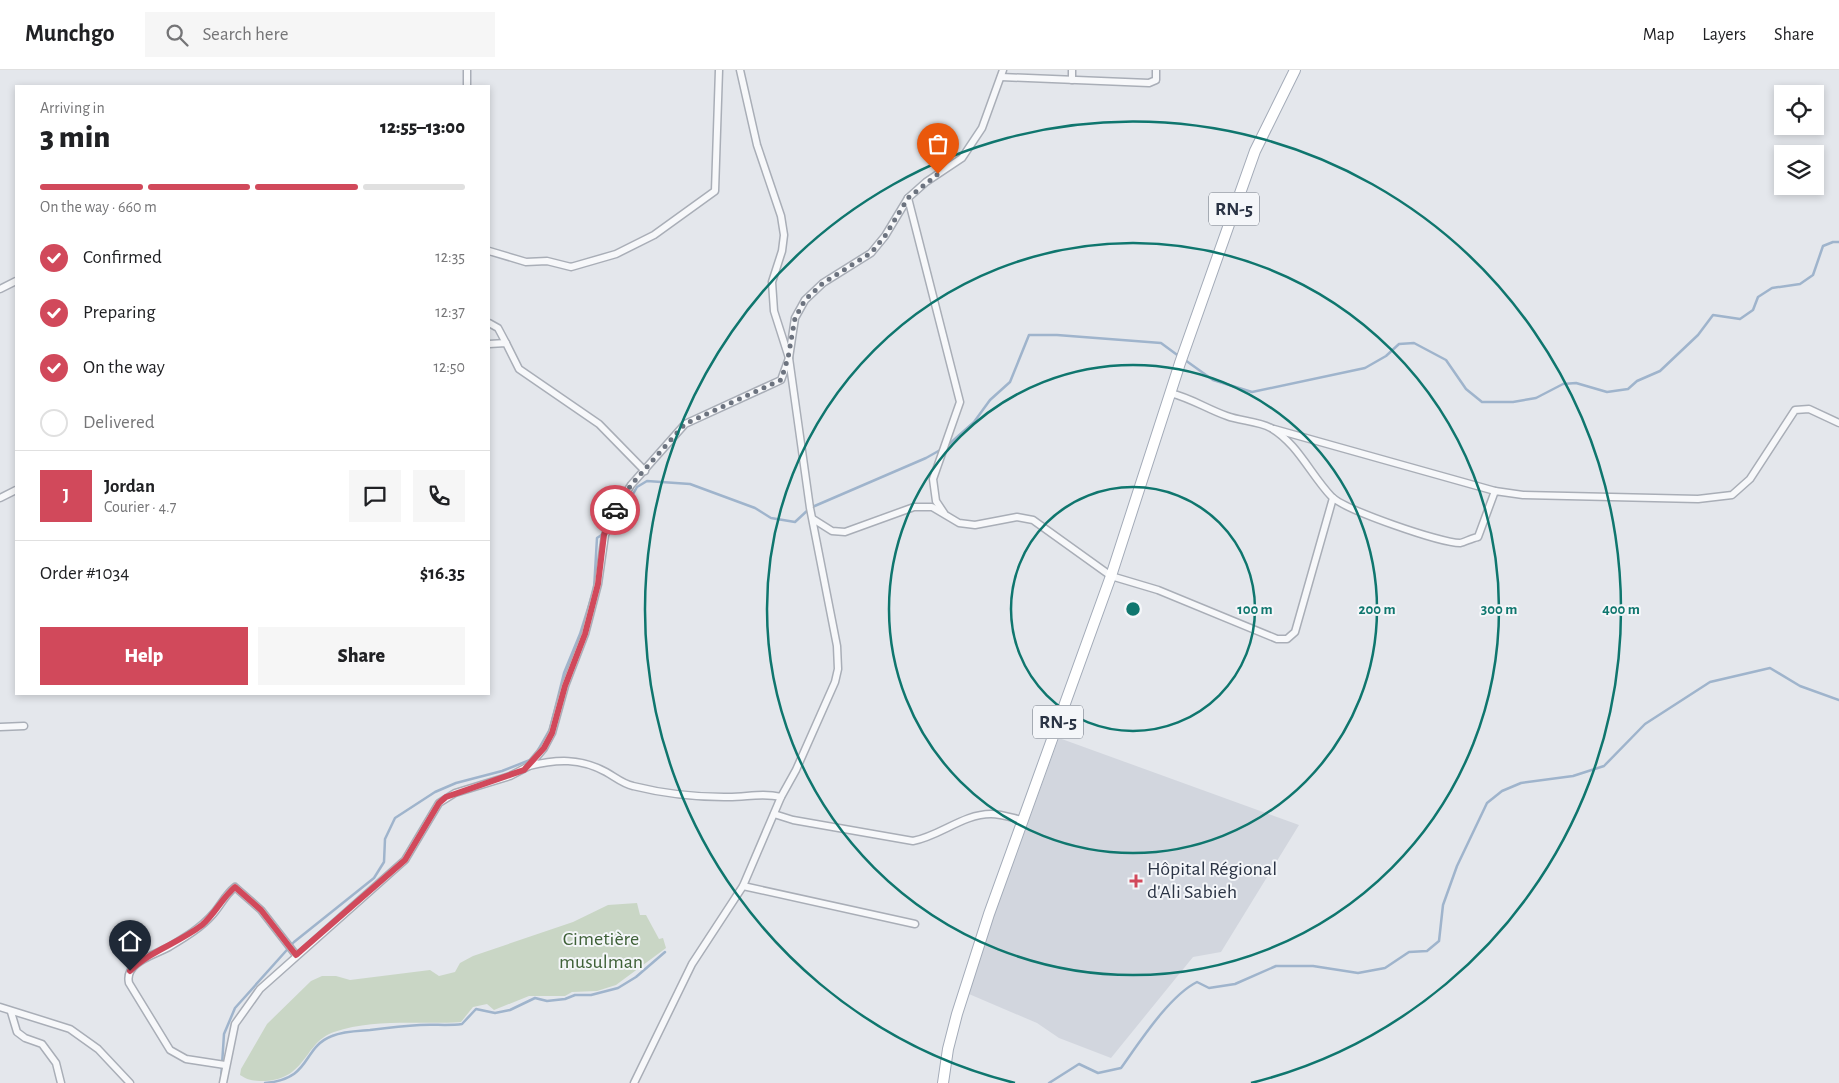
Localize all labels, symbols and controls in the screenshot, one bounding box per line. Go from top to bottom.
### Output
search box [145,12,495,57]
icon: search [163,21,191,49]
text: Munchgo [25,22,115,46]
text: Search here [203,25,288,44]
text: Map [1643,26,1674,44]
text: Layers [1702,26,1746,44]
text: Share [1774,26,1814,44]
map controls [1774,85,1824,195]
button: locate [1774,85,1824,135]
text: Arriving in [40,100,105,116]
text: 12:55–13:00 [380,118,465,137]
text: 3 min [40,121,110,153]
pin [917,123,959,174]
icon: bag [924,130,952,158]
button: layers [1774,145,1824,195]
road number: RN-5 [1209,192,1259,226]
text: On the way · 660 m [40,199,157,215]
icon: check [40,244,68,272]
text: Confirmed [83,248,162,267]
text: 12:35 [435,249,465,265]
icon: check [40,299,68,327]
text: Preparing [83,303,156,322]
text: 12:37 [435,304,465,320]
icon: check [40,354,68,382]
text: On the way [83,358,165,377]
text: 12:50 [433,359,465,375]
text: Delivered [83,413,155,432]
button: chat [349,470,401,522]
button: phone [413,470,465,522]
text: Jordan [104,477,155,496]
courier [590,485,640,535]
text: J [63,486,69,505]
icon: car [601,496,629,524]
text: Courier · 4.7 [104,499,176,515]
text: Order #1034 [40,564,129,583]
text: $16.35 [420,564,465,583]
centre of rings [1124,600,1142,618]
text: 100 m [1237,602,1273,617]
text: 200 m [1358,602,1396,617]
text: 300 m [1481,602,1517,617]
text: 400 m [1602,602,1640,617]
button: Help [40,627,248,685]
button: Share [258,627,465,685]
road number: RN-5 [1033,706,1083,739]
place label: Hôpital Régional d'Ali Sabieh [1147,859,1277,902]
marker: Hôpital Régional d'Ali Sabieh [1129,874,1143,888]
pin [109,920,151,971]
icon: home [116,927,144,955]
park label: Cimetière musulman [559,929,643,972]

